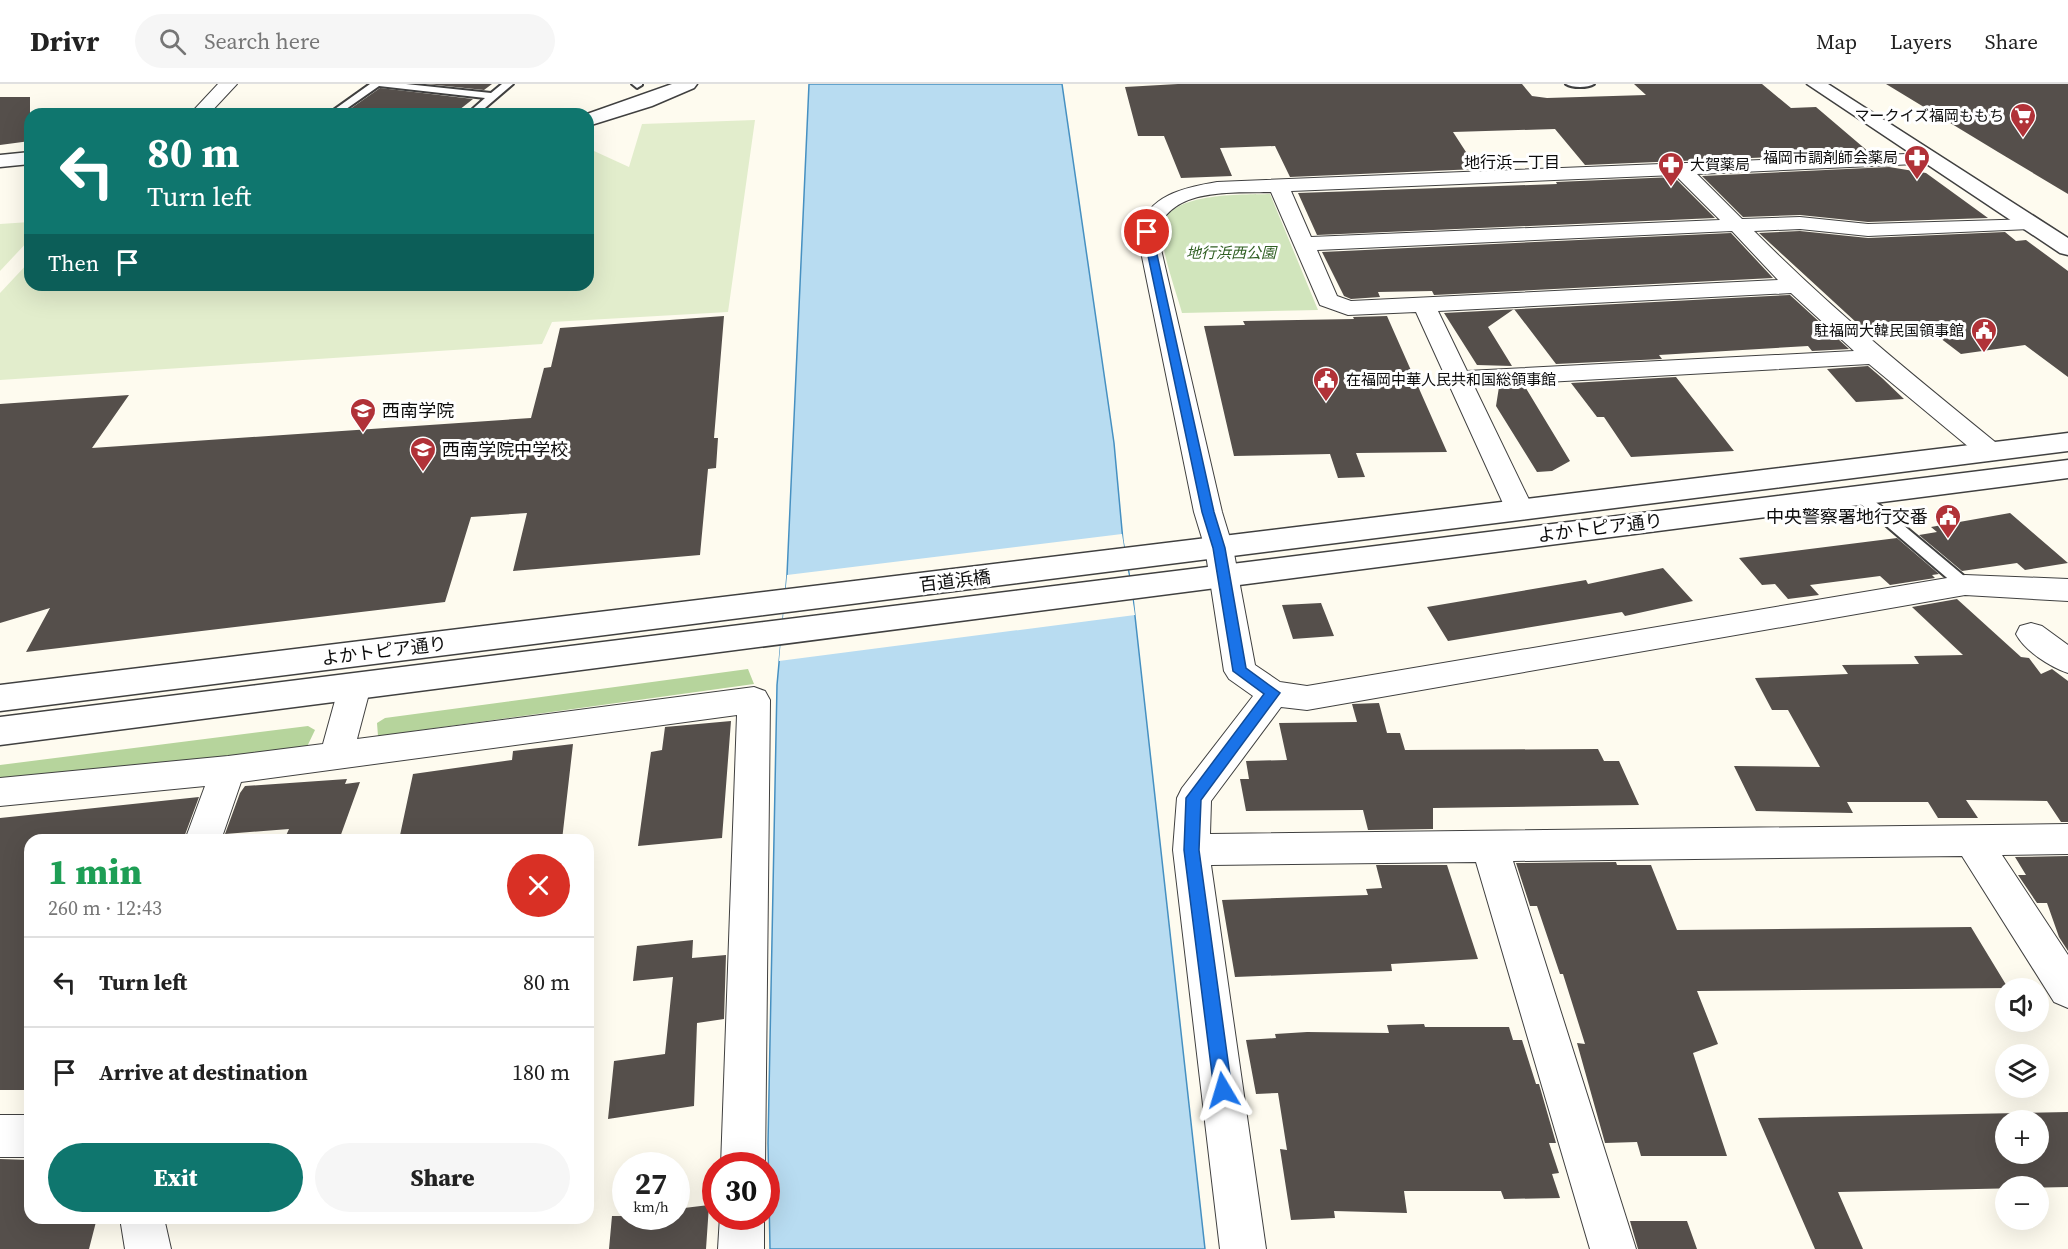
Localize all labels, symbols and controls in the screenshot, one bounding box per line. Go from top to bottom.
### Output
search box [135,14,555,68]
text: Drivr [30,22,99,60]
icon: search [156,25,189,58]
text: Search here [204,26,320,56]
text: Map [1816,27,1857,56]
text: Layers [1890,27,1952,56]
text: Share [1985,27,2038,56]
supermarket icon: マークイズ福岡ももち [2008,101,2038,139]
place label: マークイズ福岡ももち [1854,105,2004,126]
text: 80 m [147,123,240,181]
icon: left [48,132,126,210]
pharmacy icon: 福岡市調剤師会薬局 [1902,143,1932,181]
place label: 福岡市調剤師会薬局 [1763,147,1898,168]
pharmacy icon: 大賀薬局 [1656,150,1686,188]
district label: 地行浜一丁目 [1464,151,1560,173]
place label: 大賀薬局 [1690,154,1750,175]
text: Turn left [147,178,251,215]
pin [1121,206,1172,257]
icon: arrive [1130,215,1163,248]
park label: 地行浜西公園 [1186,242,1278,263]
icon: arrive [111,246,144,279]
text: Then [48,248,99,278]
public building icon: 駐福岡大韓民国領事館 [1969,316,1999,354]
place label: 駐福岡大韓民国領事館 [1814,320,1964,341]
public building icon: 在福岡中華人民共和国総領事館 [1311,365,1341,403]
place label: 在福岡中華人民共和国総領事館 [1346,369,1556,390]
school or university icon: 西南学院 [348,396,378,434]
place label: 西南学院 [382,398,454,423]
school or university icon: 西南学院中学校 [408,435,438,473]
place label: 西南学院中学校 [442,437,568,462]
public building icon: 中央警察署地行交番 [1933,502,1963,540]
place label: 中央警察署地行交番 [1766,504,1928,529]
street label: よかトピア通り [1536,507,1664,548]
street label: 百道浜橋 [918,564,992,597]
street label: よかトピア通り [320,630,448,671]
text: 1 min [48,847,142,896]
button: close [507,854,570,917]
text: 260 m · 12:43 [48,894,162,922]
icon: left [48,966,81,999]
text: Turn left [99,967,187,997]
text: 80 m [523,967,570,997]
map controls [1995,978,2049,1230]
button: sound [1995,978,2049,1032]
button: layers [1995,1044,2049,1098]
icon: arrive [48,1056,81,1089]
text: Arrive at destination [99,1057,308,1087]
text: 180 m [512,1057,570,1087]
position arrow [1191,1058,1255,1122]
button: + [1995,1110,2049,1164]
button: Exit [48,1143,303,1212]
button: Share [315,1143,570,1212]
speed limit sign: 30 [702,1152,780,1230]
text: 27 [635,1163,667,1204]
button: − [1995,1176,2049,1230]
text: km/h [633,1196,669,1217]

